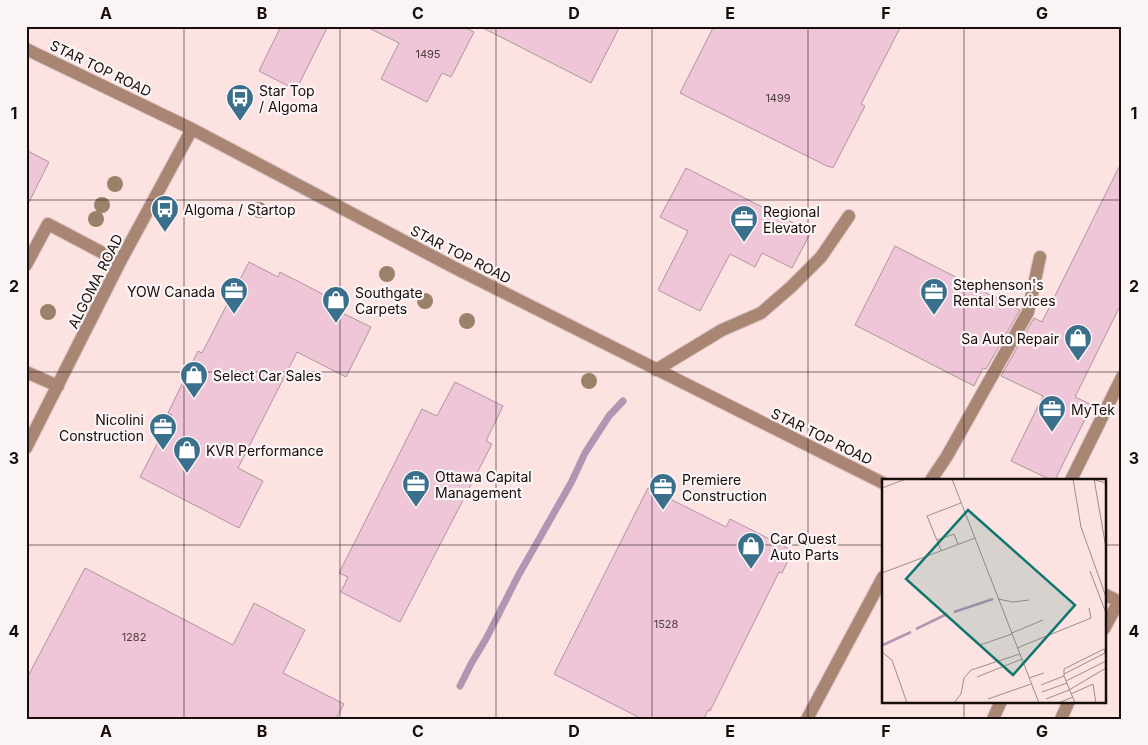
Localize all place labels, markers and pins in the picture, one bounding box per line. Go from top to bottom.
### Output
place label: Star Top / Algoma [259,82,318,115]
bus stop icon: Star Top / Algoma [225,83,255,122]
bus stop icon: Algoma / Startop [150,194,180,233]
place label: Algoma / Startop [184,201,295,218]
place label: Regional Elevator [763,203,820,236]
office icon: Regional Elevator [729,204,759,243]
office icon: YOW Canada [219,276,249,315]
place label: Stephenson's Rental Services [953,276,1056,309]
office icon: Stephenson's Rental Services [919,277,949,316]
place label: YOW Canada [127,283,215,300]
place label: Southgate Carpets [355,284,423,317]
shop icon: Southgate Carpets [321,285,351,324]
shop icon: Sa Auto Repair [1063,323,1093,362]
place label: Sa Auto Repair [961,330,1059,347]
shop icon: Select Car Sales [179,360,209,399]
place label: Select Car Sales [213,367,321,384]
office icon: MyTek [1037,394,1067,433]
place label: MyTek [1071,401,1115,418]
place label: Nicolini Construction [59,411,144,444]
office icon: Nicolini Construction [148,412,178,451]
shop icon: KVR Performance [172,435,202,474]
place label: KVR Performance [206,442,324,459]
place label: Ottawa Capital Management [435,468,532,501]
office icon: Ottawa Capital Management [401,469,431,508]
place label: Premiere Construction [682,471,767,504]
office icon: Premiere Construction [648,472,678,511]
place label: Car Quest Auto Parts [770,530,839,563]
shop icon: Car Quest Auto Parts [736,531,766,570]

